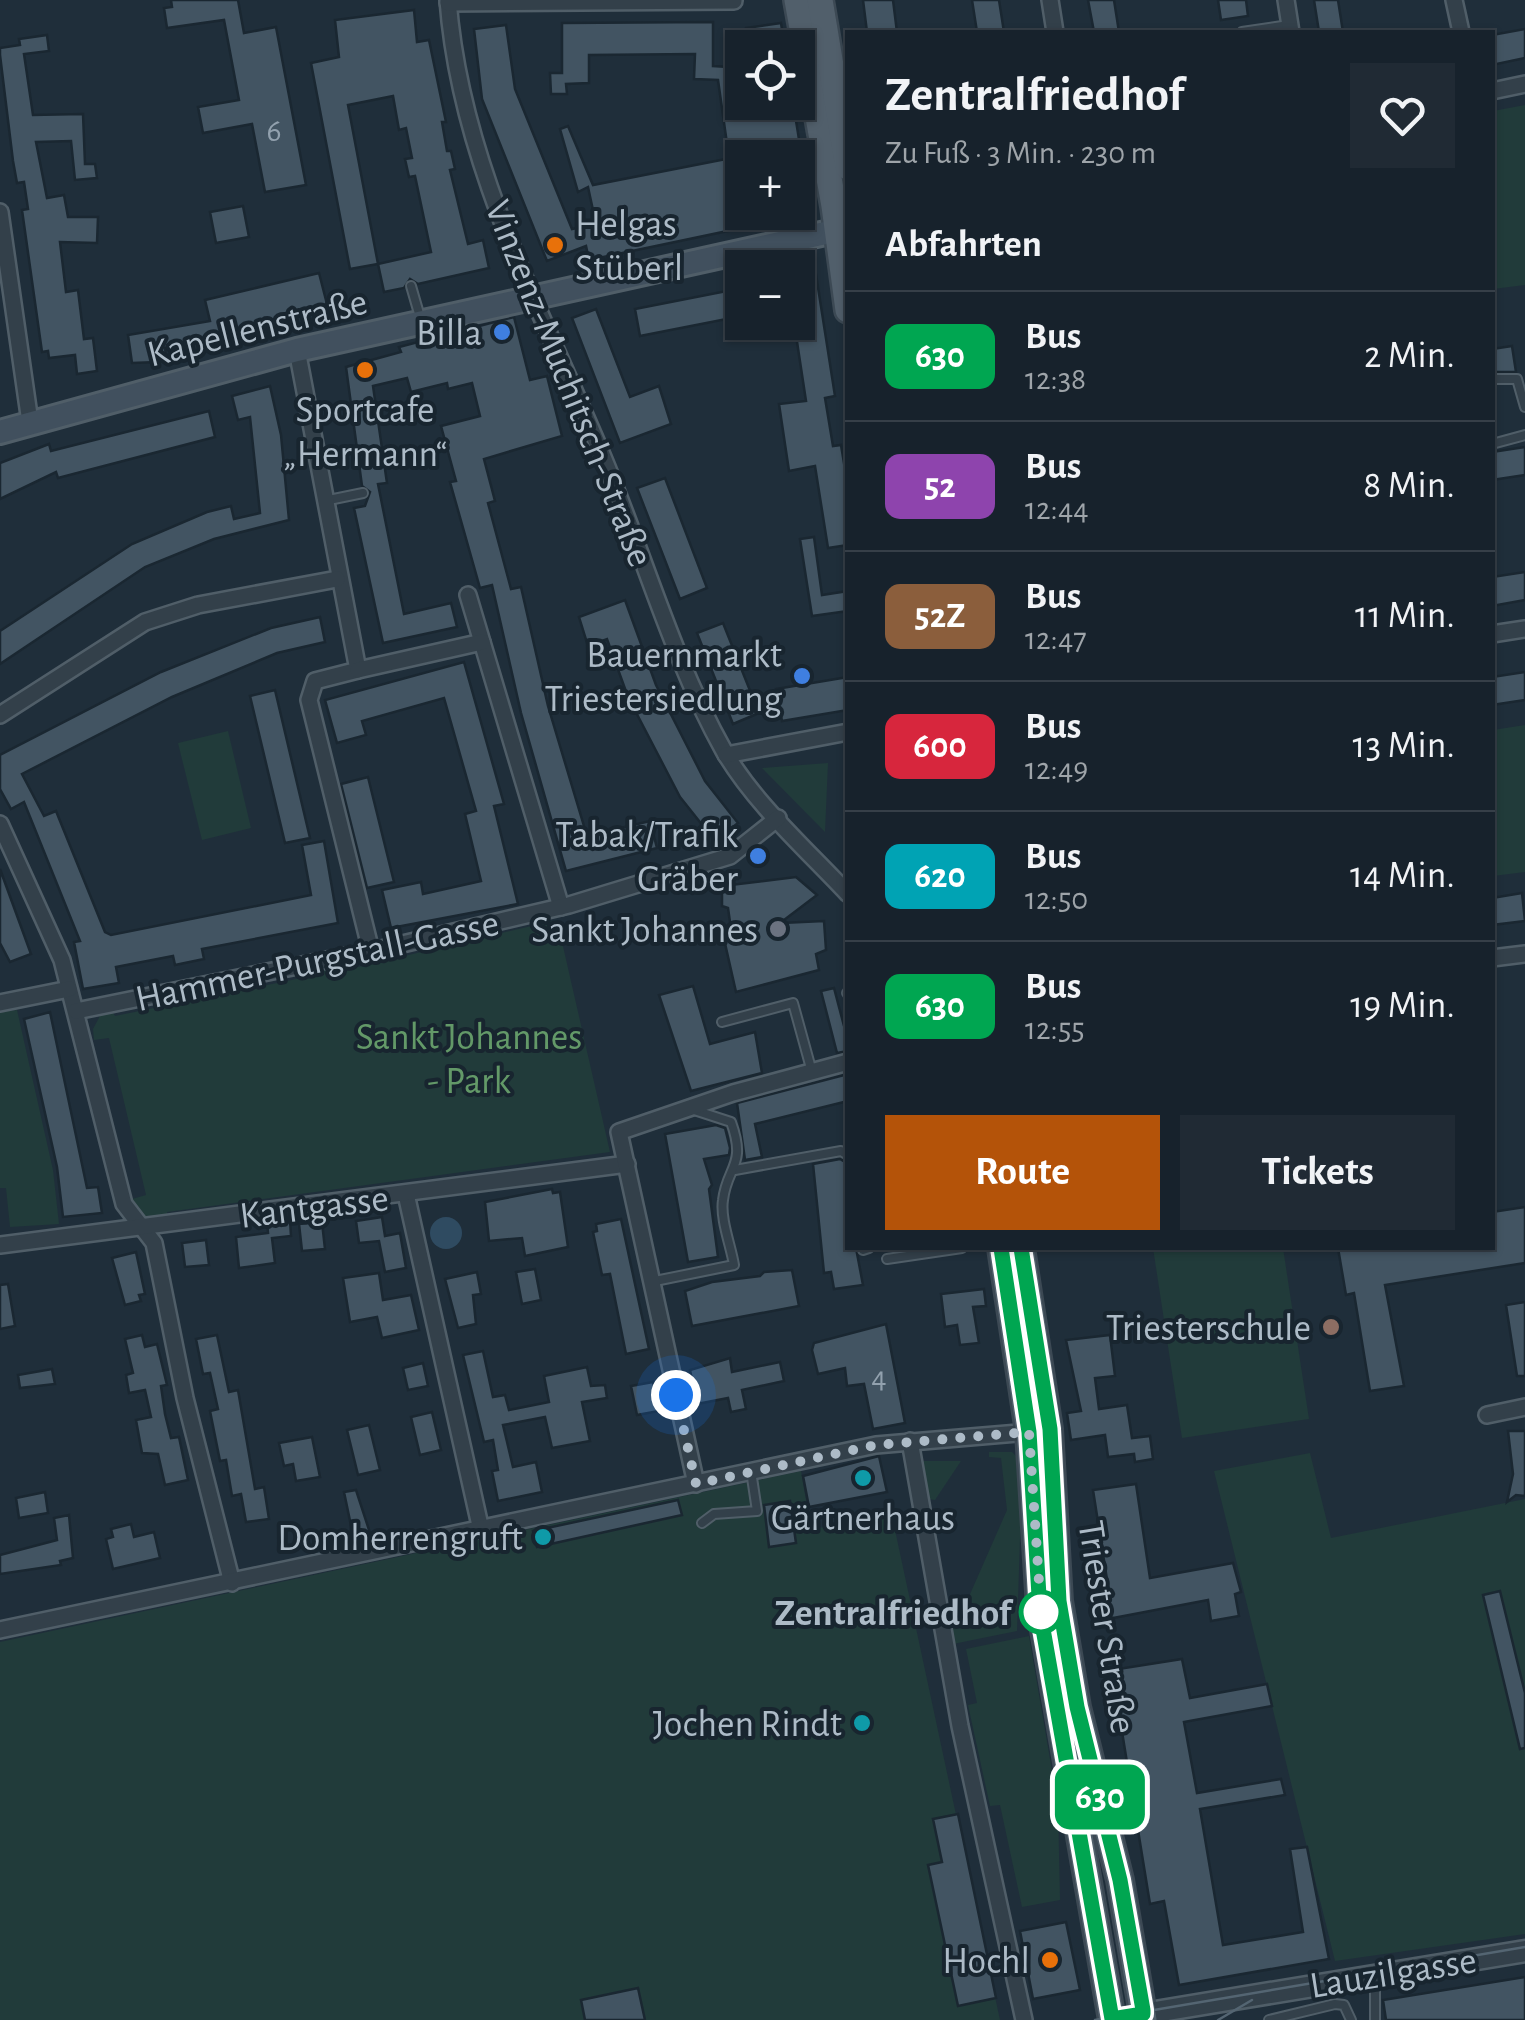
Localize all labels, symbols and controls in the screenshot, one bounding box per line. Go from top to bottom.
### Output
map controls [725,30,815,340]
button: locate [725,30,815,120]
button: heart [1350,63,1455,168]
text: Zentralfriedhof [885,72,1184,120]
house number: 6 [266,115,282,147]
text: Zu Fuß · 3 Min. · 230 m [885,137,1156,169]
button: + [725,140,815,230]
street label: Vinzenz-Muchitsch-Straße [477,195,659,572]
place label: Helgas Stüberl [575,206,683,288]
text: Abfahrten [885,226,1042,264]
marker: Helgas Stüberl [544,234,566,256]
button: − [725,250,815,340]
street label: Kapellenstraße [144,283,371,375]
place label: Billa [416,315,482,353]
text: Bus [1025,318,1081,356]
marker: Billa [491,321,513,343]
text: 2 Min. [1364,337,1455,375]
text: 630 [915,339,965,374]
marker: Sportcafe „Hermann“ [354,359,376,381]
text: 12:38 [1025,363,1086,395]
place label: Sportcafe „Hermann“ [283,392,447,474]
text: Bus [1025,448,1081,486]
text: 8 Min. [1363,467,1455,505]
text: 52 [924,469,956,504]
text: 12:44 [1025,493,1089,525]
text: Bus [1025,578,1081,616]
text: 11 Min. [1355,597,1455,635]
text: 52Z [915,599,965,634]
text: 12:47 [1025,623,1087,655]
place label: Bauernmarkt Triestersiedlung [544,637,782,719]
marker: Bauernmarkt Triestersiedlung [791,665,813,687]
text: Bus [1025,708,1081,746]
text: 13 Min. [1353,727,1455,765]
text: 600 [913,729,967,764]
text: 12:49 [1025,753,1088,785]
place label: Tabak/Trafik Gräber [555,817,739,899]
text: Bus [1025,838,1081,876]
marker: Tabak/Trafik Gräber [747,845,769,867]
text: 14 Min. [1350,857,1455,895]
text: 620 [914,859,966,894]
text: 12:50 [1025,883,1088,915]
street label: Hammer-Purgstall-Gasse [132,905,503,1019]
place label: Sankt Johannes [531,912,758,950]
marker: Sankt Johannes [767,918,789,940]
text: Bus [1025,968,1081,1006]
text: 19 Min. [1350,987,1455,1025]
text: 630 [915,989,965,1024]
text: 12:55 [1025,1013,1085,1045]
park label: Sankt Johannes - Park [356,1019,582,1101]
button: Route [885,1115,1160,1230]
button: Tickets [1180,1115,1455,1230]
street label: Kantgasse [238,1180,391,1236]
place label: Triesterschule [1106,1310,1311,1348]
marker: Triesterschule [1320,1316,1342,1338]
house number: 4 [871,1361,887,1393]
your location [651,1370,701,1420]
marker: Gärtnerhaus [852,1467,874,1489]
place label: Gärtnerhaus [771,1500,955,1538]
street label: Triester Straße [1070,1518,1142,1736]
place label: Domherrengruft [277,1520,523,1558]
marker: Domherrengruft [532,1526,554,1548]
marker: Zentralfriedhof [1020,1591,1062,1633]
place label: Zentralfriedhof [774,1595,1013,1633]
place label: Jochen Rindt [653,1706,842,1744]
marker: Jochen Rindt [851,1712,873,1734]
line badge: 630 [1042,1764,1158,1830]
text: 630 [1075,1780,1125,1815]
street label: Lauzilgasse [1307,1942,1479,2006]
place label: Hochl [942,1943,1030,1981]
marker: Hochl [1039,1949,1061,1971]

